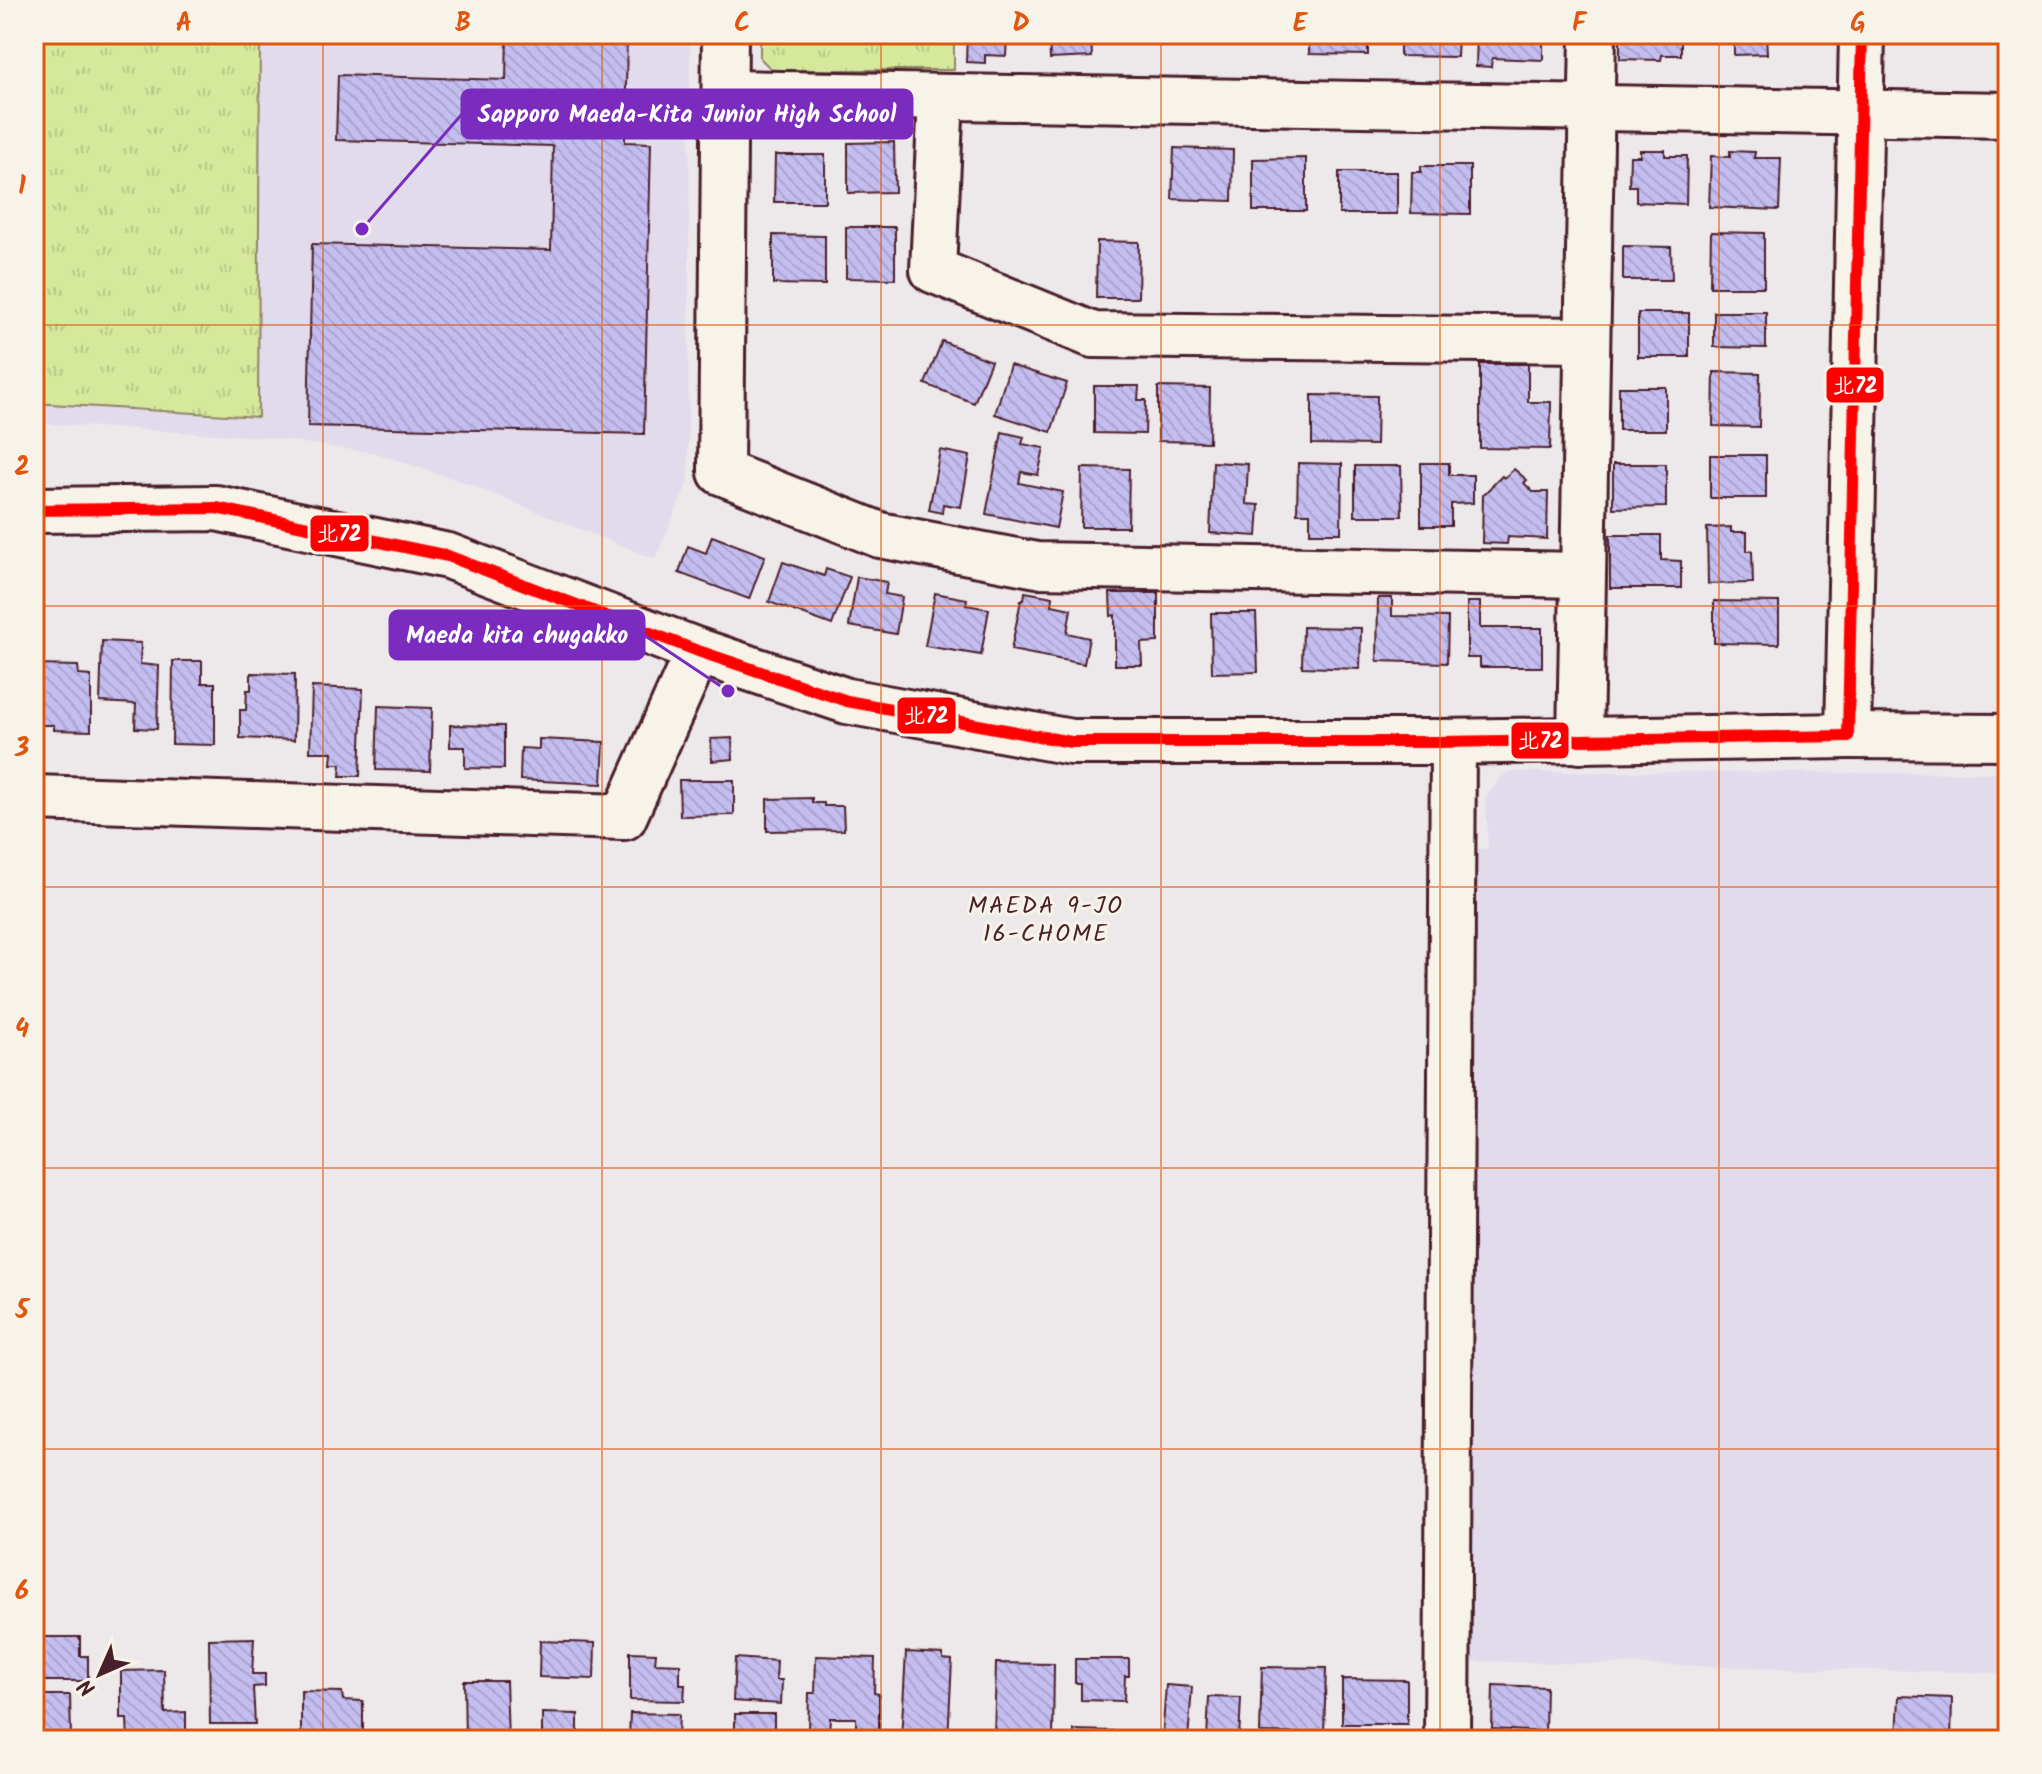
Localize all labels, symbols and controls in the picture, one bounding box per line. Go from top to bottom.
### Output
text: A [176,3,192,45]
text: B [455,3,471,45]
text: C [734,3,750,45]
text: D [1012,3,1030,45]
text: E [1293,3,1309,45]
text: F [1572,3,1588,45]
text: G [1850,3,1866,45]
callout: Sapporo Maeda-Kita Junior High School [462,90,912,138]
text: Sapporo Maeda-Kita Junior High School [478,96,897,135]
text: 1 [18,166,26,208]
line badge: 北72 [1825,366,1885,404]
text: 北72 [1832,370,1878,405]
text: 2 [14,447,30,489]
line badge: 北72 [309,514,370,553]
text: 北72 [316,518,362,553]
callout: Maeda kita chugakko [390,611,644,659]
text: Maeda kita chugakko [406,617,628,656]
line badge: 北72 [896,696,957,735]
text: 北72 [903,700,949,735]
line badge: 北72 [1510,721,1570,760]
text: 北72 [1517,725,1563,760]
text: 3 [14,728,29,770]
district label: MAEDA 9-JO 16-CHOME [968,887,1124,954]
text: 4 [15,1009,29,1051]
text: 5 [14,1290,30,1332]
text: 6 [15,1571,29,1613]
north arrow [60,1634,140,1714]
text: N [70,1669,105,1704]

